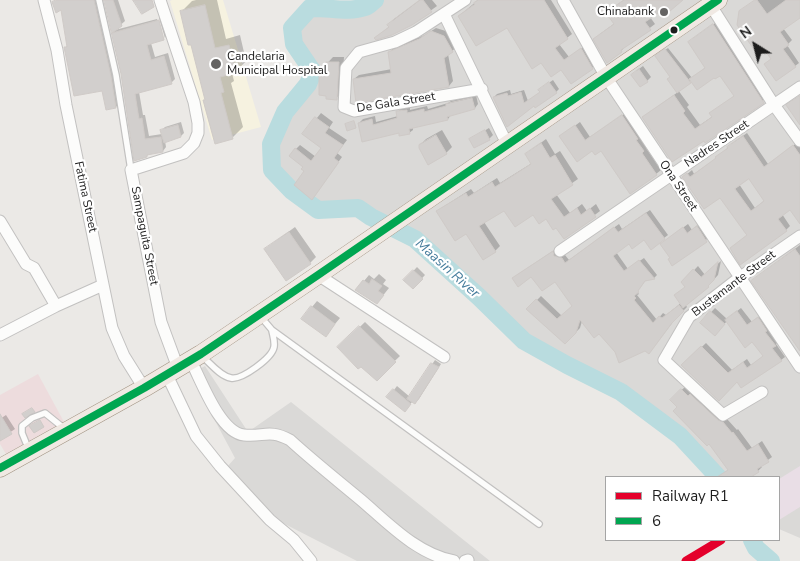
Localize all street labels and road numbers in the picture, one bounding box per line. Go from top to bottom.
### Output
street label: De Gala Street [356,90,436,116]
street label: Nadres Street [682,117,752,171]
street label: Ona Street [656,158,700,214]
street label: Fatima Street [70,160,100,234]
street label: Sampaguita Street [127,185,161,287]
street label: Bustamante Street [689,248,779,320]

